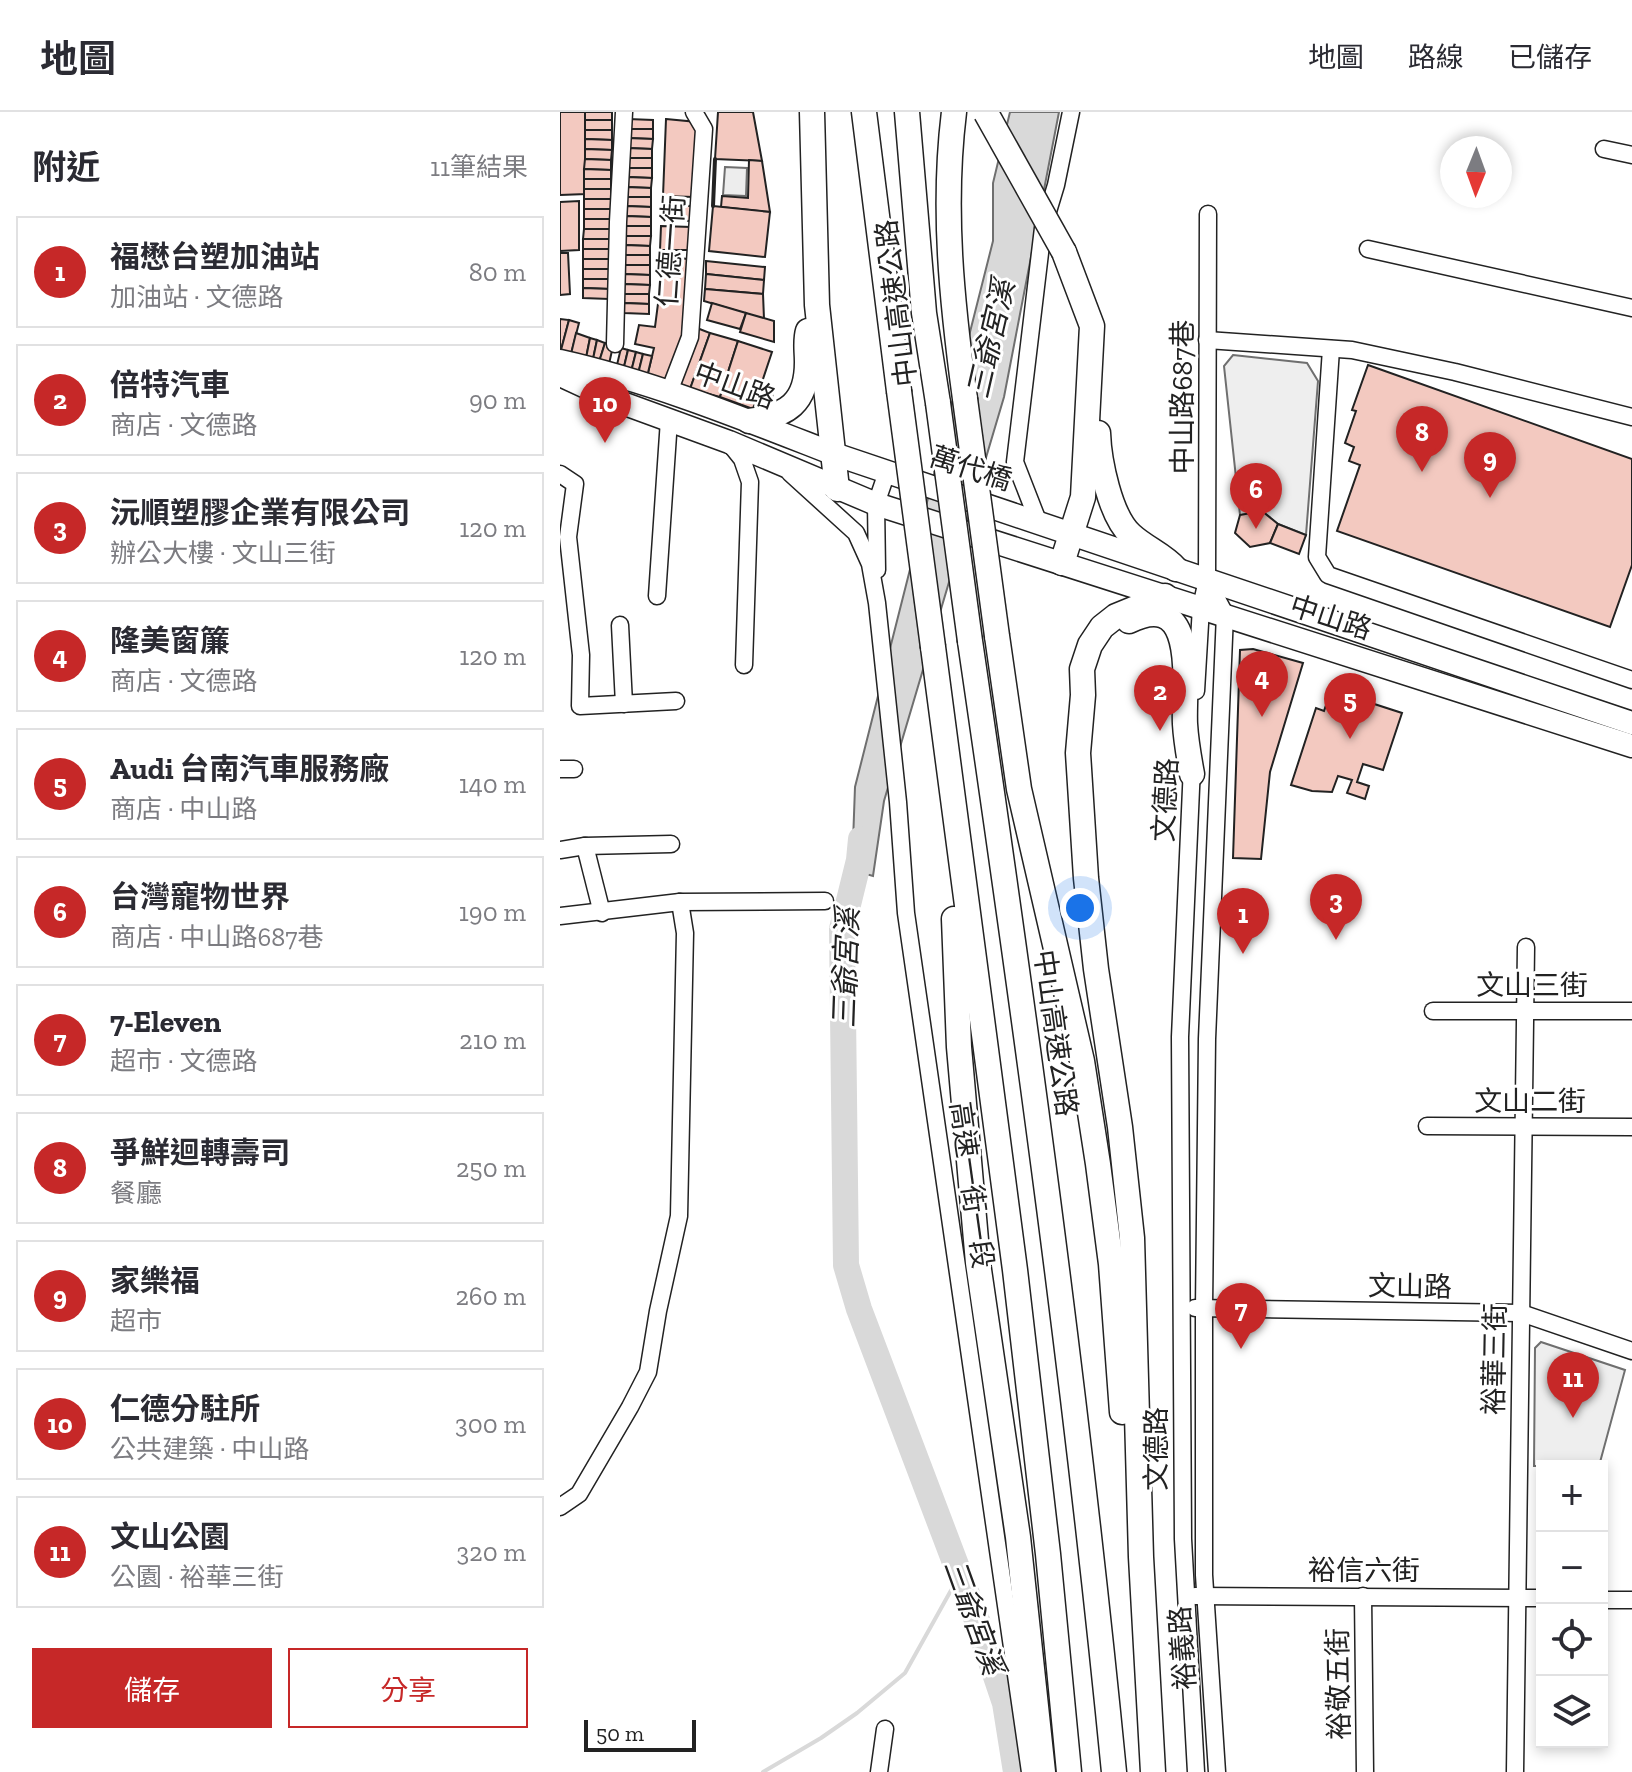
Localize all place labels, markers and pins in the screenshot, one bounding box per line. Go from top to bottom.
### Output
pin: 10 [579,377,631,443]
pin: 8 [1396,406,1448,472]
pin: 9 [1464,432,1516,498]
pin: 6 [1230,463,1282,529]
pin: 4 [1236,651,1288,717]
pin: 2 [1134,665,1186,731]
pin: 5 [1324,673,1376,739]
pin: 3 [1310,874,1362,940]
pin: 1 [1217,888,1269,954]
pin: 7 [1215,1283,1267,1349]
pin: 11 [1547,1352,1599,1418]

